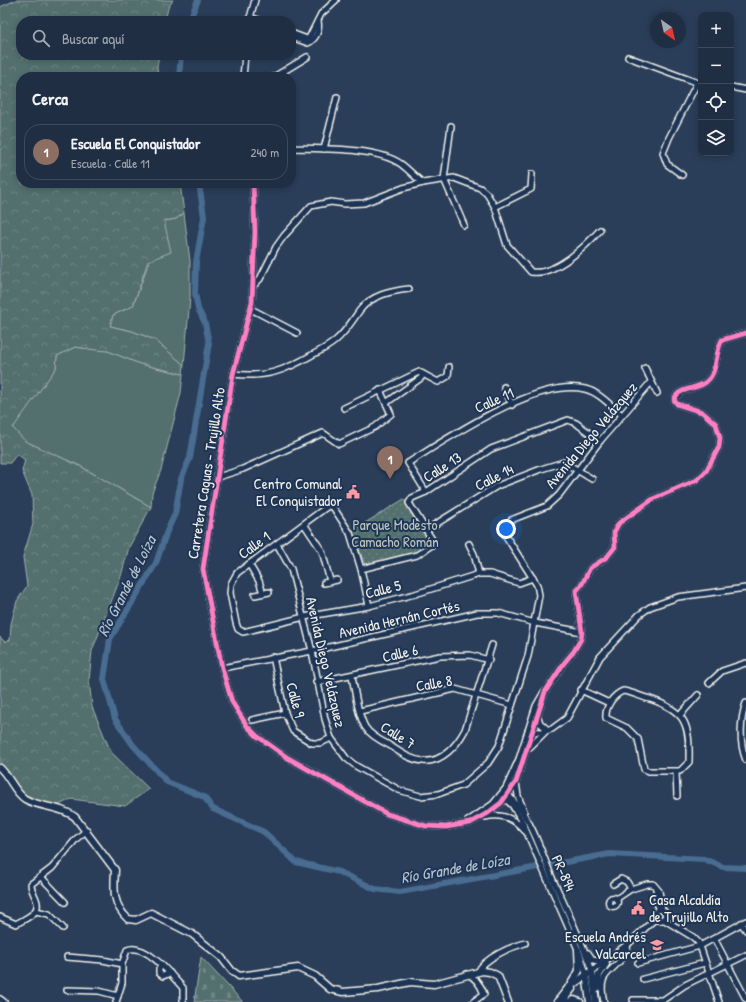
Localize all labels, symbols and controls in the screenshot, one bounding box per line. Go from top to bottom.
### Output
north arrow [650,12,686,48]
map controls [698,12,734,156]
button: + [698,12,734,48]
search box [16,16,296,60]
icon: search [30,27,52,49]
text: Buscar aquí [62,28,125,49]
button: − [698,48,734,84]
button: locate [698,84,734,120]
text: Cerca [32,87,68,110]
button: layers [698,120,734,156]
text: Escuela El Conquistador [71,133,200,154]
text: 1 [44,143,48,161]
text: 240 m [250,143,279,161]
text: Escuela · Calle 11 [71,154,150,172]
street label: Avenida Diego Velázquez [540,377,642,493]
street label: Calle 11 [471,382,517,418]
street label: Carretera Caguas - Trujillo Alto [182,386,230,560]
pin: 1 [377,446,403,479]
street label: Calle 13 [419,447,466,487]
street label: Calle 14 [471,458,517,496]
place label: Centro Comunal El Conquistador [253,473,342,511]
public building icon: Centro Comunal El Conquistador [345,484,361,500]
park label: Parque Modesto Camacho Román [351,514,439,552]
your location [496,519,516,539]
street label: Calle 1 [233,526,275,564]
water label: Río Grande de Loíza [91,530,162,640]
street label: Calle 5 [363,574,404,604]
street label: Avenida Diego Velázquez [301,595,351,730]
street label: Avenida Hernán Cortés [337,595,462,643]
street label: Calle 6 [380,639,420,667]
street label: Calle 8 [414,669,454,697]
street label: Calle 9 [281,680,311,720]
street label: Calle 7 [377,716,419,754]
water label: Río Grande de Loíza [399,847,513,888]
street label: PR-894 [547,852,581,895]
place label: Casa Alcaldía de Trujillo Alto [649,889,728,927]
public building icon: Casa Alcaldía de Trujillo Alto [630,900,646,916]
place label: Escuela Andrés Valcarcel [565,926,646,964]
school or university icon: Escuela Andrés Valcarcel [649,937,665,953]

